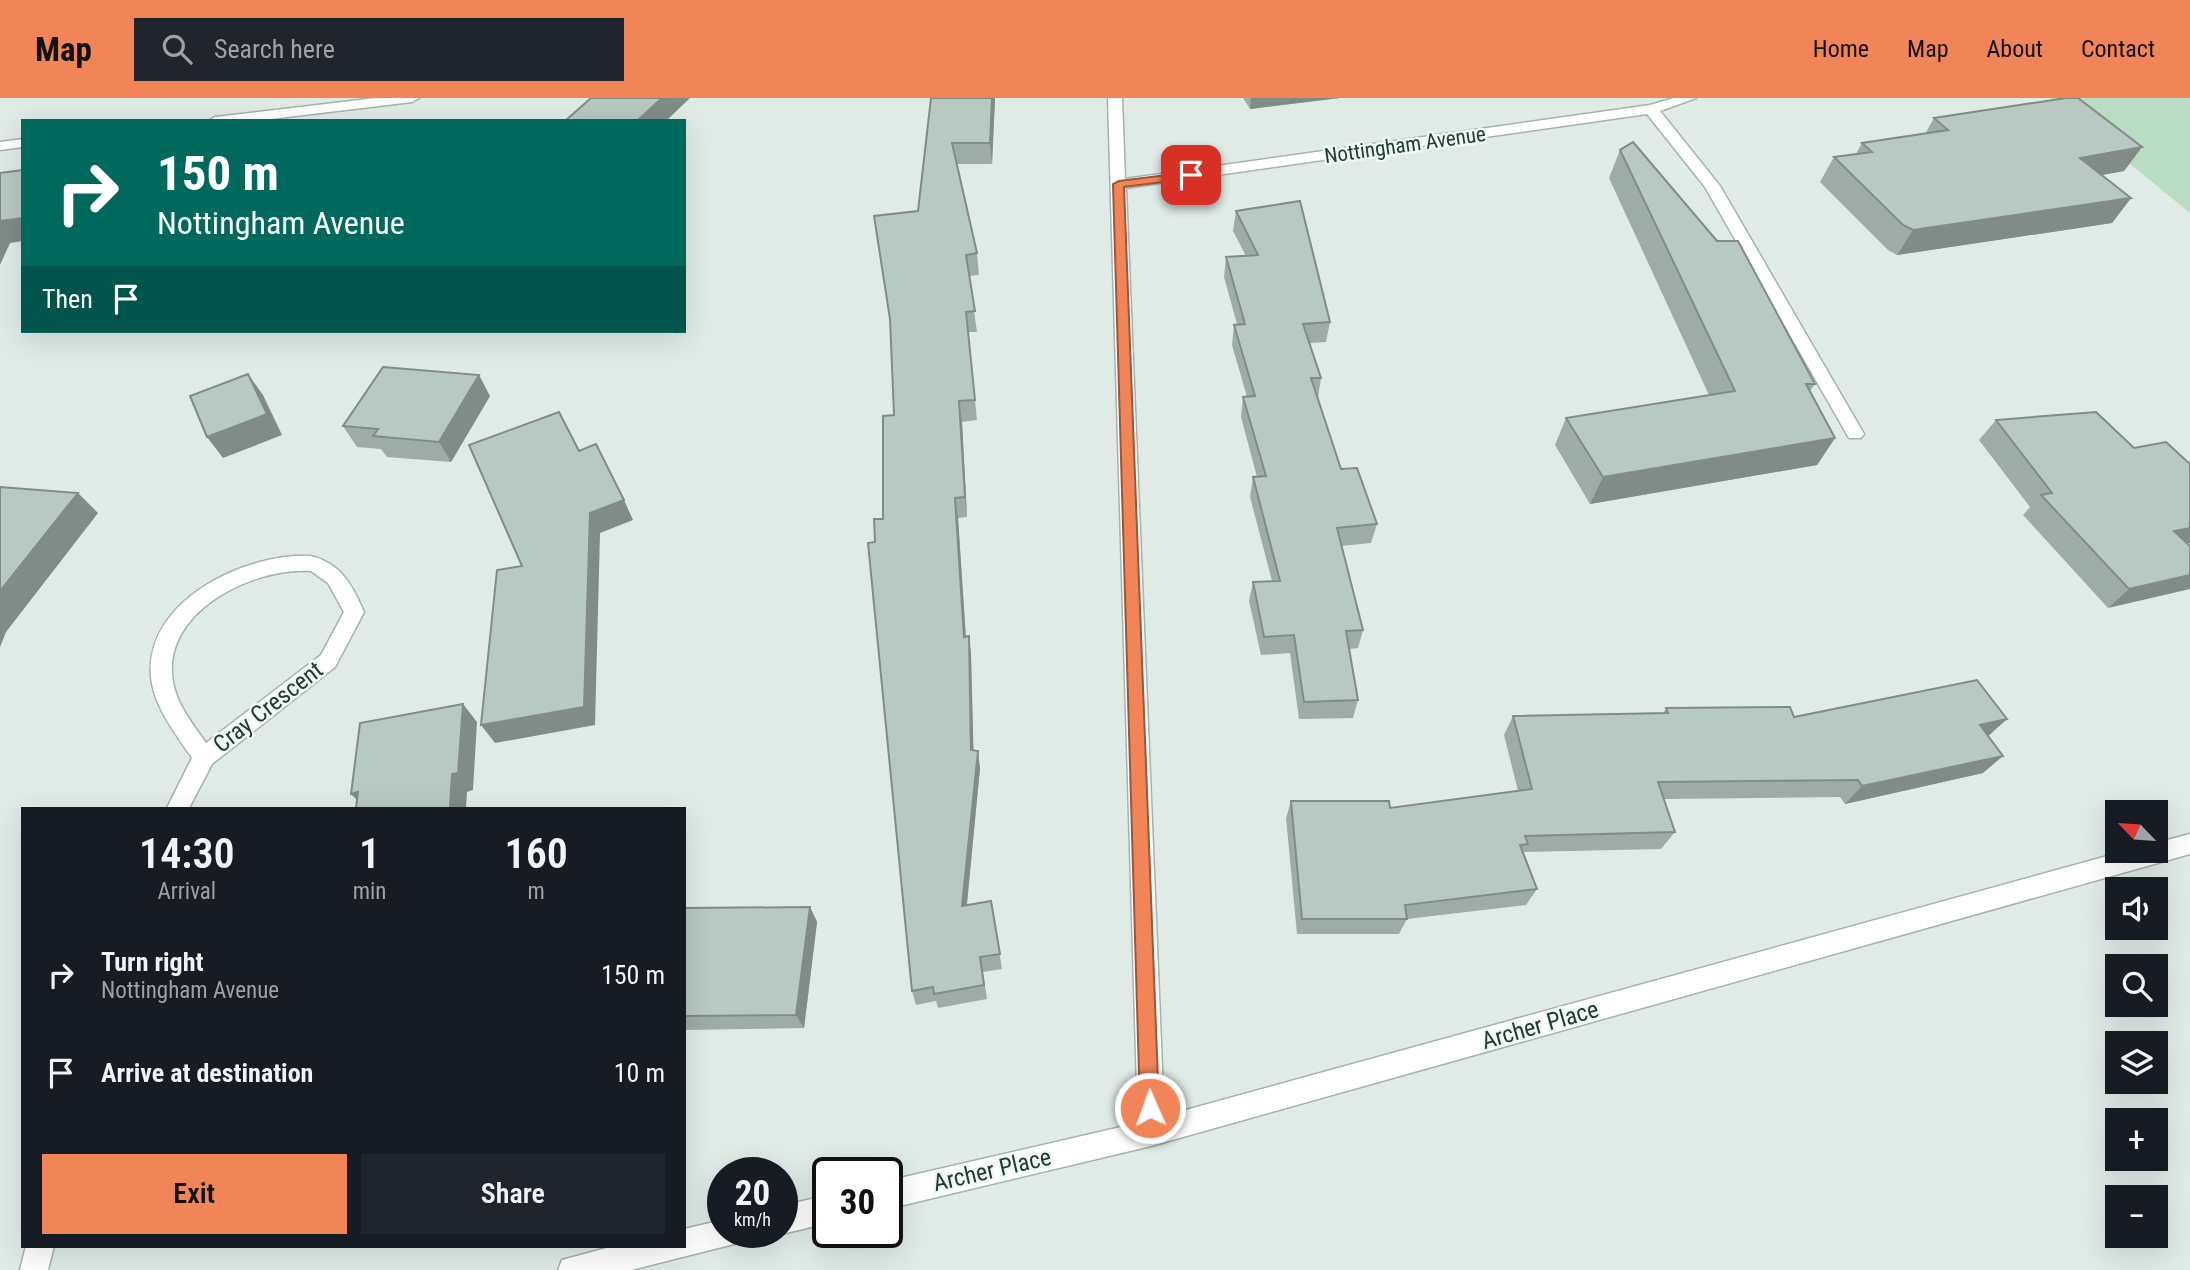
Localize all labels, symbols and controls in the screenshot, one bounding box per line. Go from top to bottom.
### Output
search box [134,18,624,81]
text: Map [35,30,92,69]
icon: search [158,30,196,68]
text: Search here [214,34,335,64]
text: Home [1813,35,1869,63]
text: Map [1907,35,1949,63]
text: About [1987,35,2043,63]
text: Contact [2081,35,2155,63]
street label: Nottingham Avenue [1323,122,1487,168]
text: 150 m [157,145,279,202]
pin [1161,145,1221,205]
icon: right [42,147,133,238]
icon: arrive [1172,156,1210,194]
text: Nottingham Avenue [157,204,405,242]
icon: arrive [107,280,145,318]
text: Then [42,284,93,314]
street label: Cray Crescent [208,656,328,758]
north arrow [2105,800,2168,863]
map controls [2105,800,2168,1248]
text: 14:30 [139,829,235,878]
text: 1 [359,829,380,878]
text: 160 [505,829,568,878]
button: sound [2105,877,2168,940]
text: Arrival [158,878,216,905]
text: min [353,878,386,905]
text: m [528,878,545,905]
text: Turn right [101,947,203,977]
button: search [2105,954,2168,1017]
icon: right [42,956,80,994]
text: 150 m [601,960,665,990]
text: Nottingham Avenue [101,977,279,1004]
street label: Archer Place [1478,995,1602,1055]
button: layers [2105,1031,2168,1094]
icon: arrive [42,1054,80,1092]
text: Arrive at destination [101,1058,313,1088]
text: 10 m [614,1058,665,1088]
position arrow [1113,1071,1187,1145]
button: + [2105,1108,2168,1171]
street label: Archer Place [930,1143,1054,1197]
button: Exit [42,1154,347,1234]
button: Share [361,1154,665,1234]
speed limit sign: 30 [812,1157,903,1248]
text: 20 [735,1173,770,1214]
button: − [2105,1185,2168,1248]
text: km/h [734,1209,771,1230]

